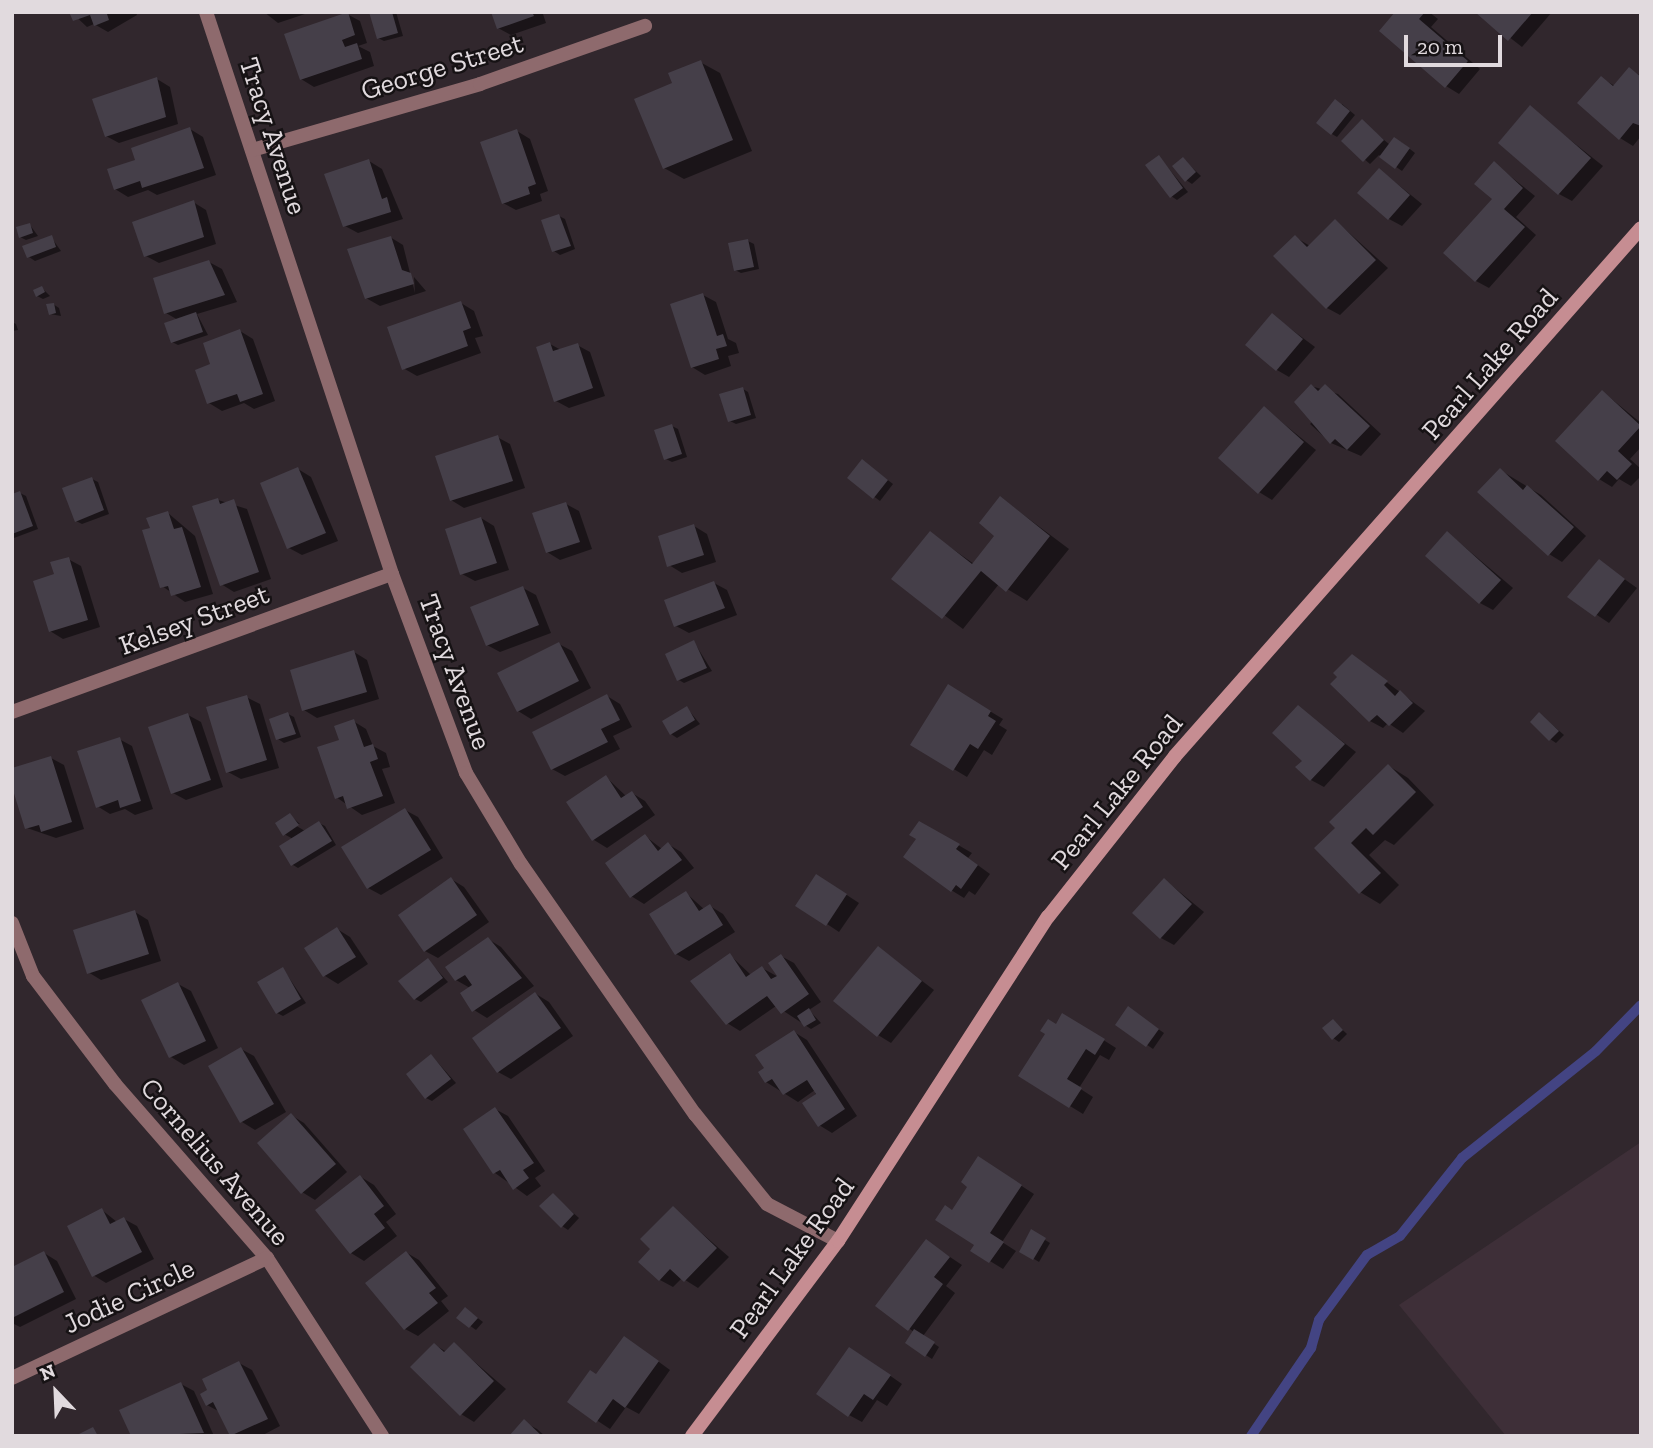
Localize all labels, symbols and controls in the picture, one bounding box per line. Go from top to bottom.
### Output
scale bar [1408,21,1506,65]
street label: George Street [357,26,527,108]
text: 20 m [1417,34,1463,59]
street label: Tracy Avenue [232,53,314,219]
street label: Pearl Lake Road [1415,281,1565,447]
street label: Kelsey Street [114,577,274,663]
street label: Tracy Avenue [411,589,499,755]
street label: Pearl Lake Road [1044,708,1190,876]
street label: Cornelius Avenue [133,1071,297,1253]
street label: Pearl Lake Road [723,1171,861,1345]
street label: Jodie Circle [58,1251,200,1341]
north arrow [21,1357,91,1427]
text: N [36,1359,59,1386]

